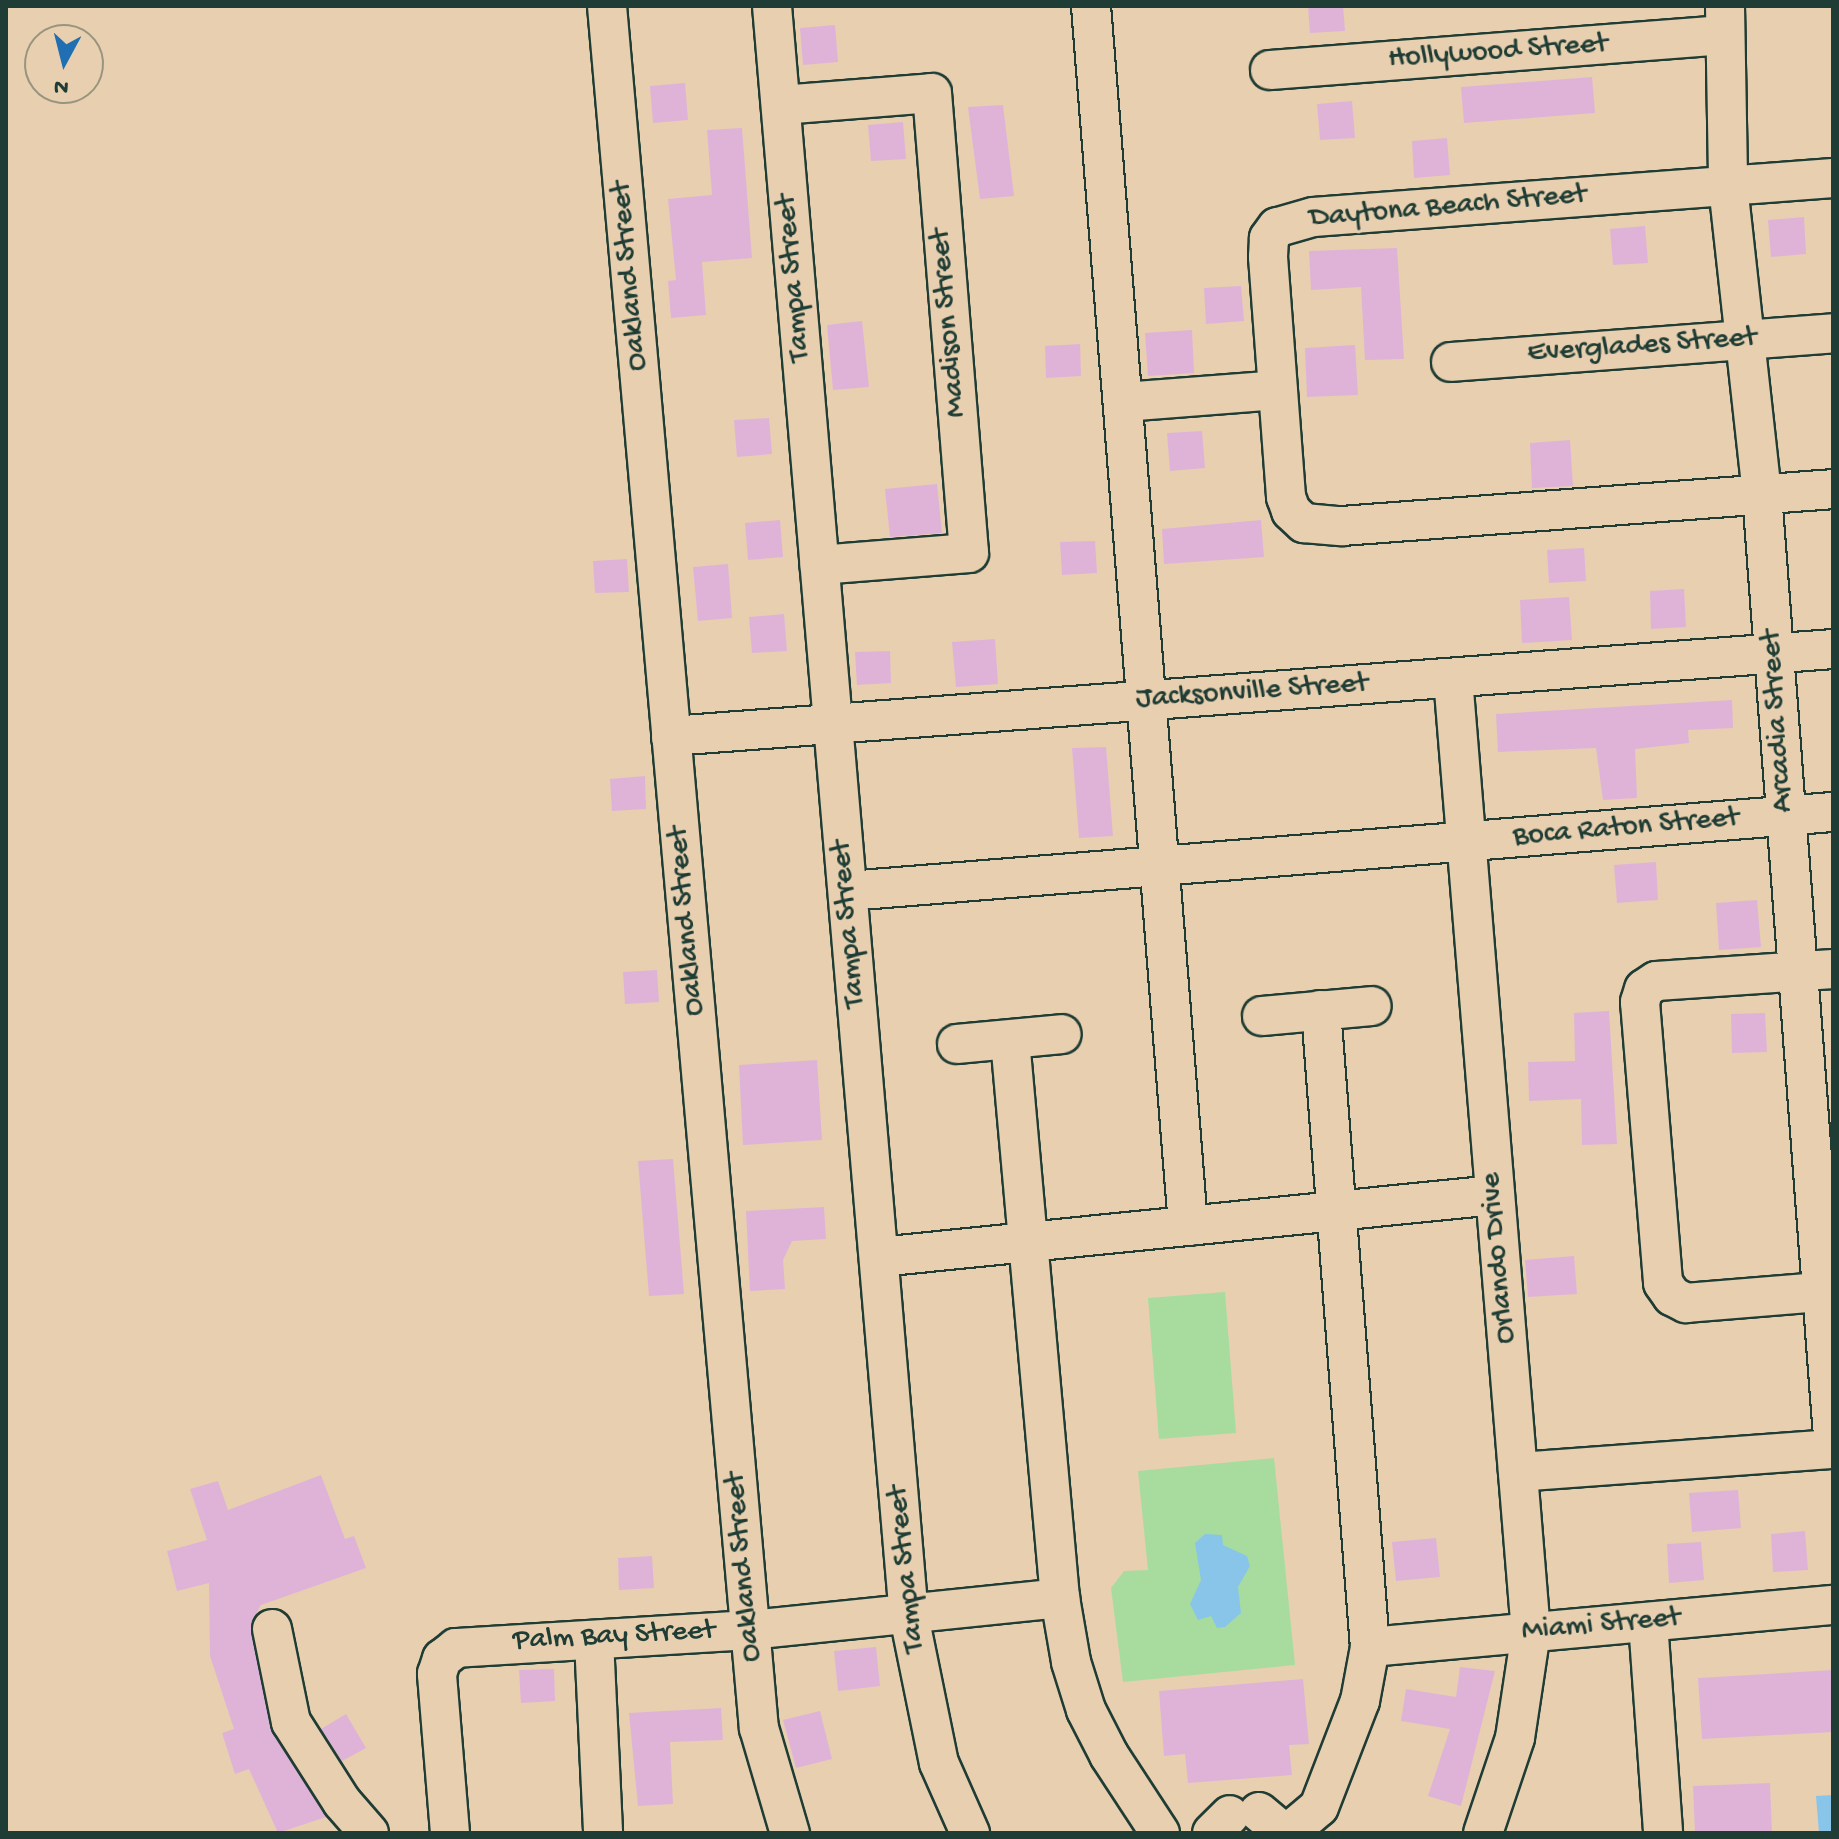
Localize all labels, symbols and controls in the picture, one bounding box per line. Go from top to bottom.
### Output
north arrow [24,24,104,104]
street label: Hollywood Street [1387,27,1609,79]
text: N [53,72,70,100]
street label: Daytona Beach Street [1308,178,1588,238]
street label: Oakland Street [605,180,657,372]
street label: Tampa Street [770,193,820,363]
street label: Madison Street [924,227,976,419]
street label: Everglades Street [1526,321,1758,373]
street label: Arcadia Street [1755,628,1803,814]
street label: Jacksonville Street [1135,667,1369,719]
street label: Boca Raton Street [1512,801,1740,857]
street label: Oakland Street [662,825,714,1017]
street label: Tampa Street [825,839,875,1009]
street label: Orlando Drive [1475,1171,1525,1345]
street label: Oakland Street [719,1471,771,1663]
street label: Tampa Street [881,1484,935,1654]
street label: Miami Street [1520,1601,1682,1651]
street label: Palm Bay Street [512,1614,716,1660]

